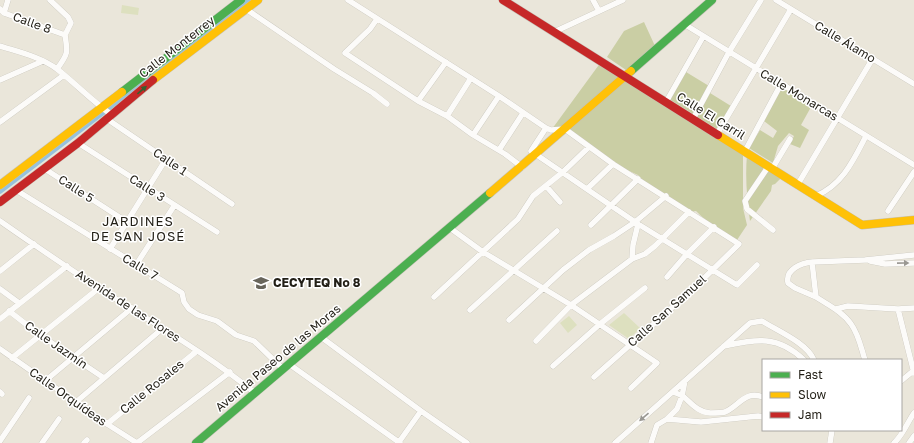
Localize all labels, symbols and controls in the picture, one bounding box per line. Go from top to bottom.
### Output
street label: Calle 8 [11,9,53,36]
street label: Calle Monterrey [136,12,218,81]
street label: Calle Álamo [812,17,879,66]
street label: Calle Monarcas [758,65,841,124]
one-way arrow [136,85,147,94]
street label: Calle El Carril [674,89,748,143]
street label: Calle 1 [150,145,190,179]
street label: Calle 3 [127,171,168,204]
street label: Calle 5 [56,172,97,206]
district label: JARDINES DE SAN JOSÉ [91,213,185,244]
street label: Calle 7 [120,250,161,283]
one-way arrow [897,260,909,267]
street label: Avenida de las Flores [73,266,183,345]
street label: Calle San Samuel [624,271,709,350]
school or university icon: CECYTEQ No 8 [252,274,270,292]
place label: CECYTEQ No 8 [273,275,361,290]
street label: Avenida Paseo de las Moras [212,301,343,414]
street label: Calle Jazmín [22,317,91,372]
street label: Calle Rosales [117,356,187,417]
legend [762,359,902,431]
street label: Calle Orquídeas [27,364,110,429]
text: Fast [798,367,823,382]
text: Slow [798,387,826,402]
text: Jam [798,407,822,422]
one-way arrow [638,413,649,422]

